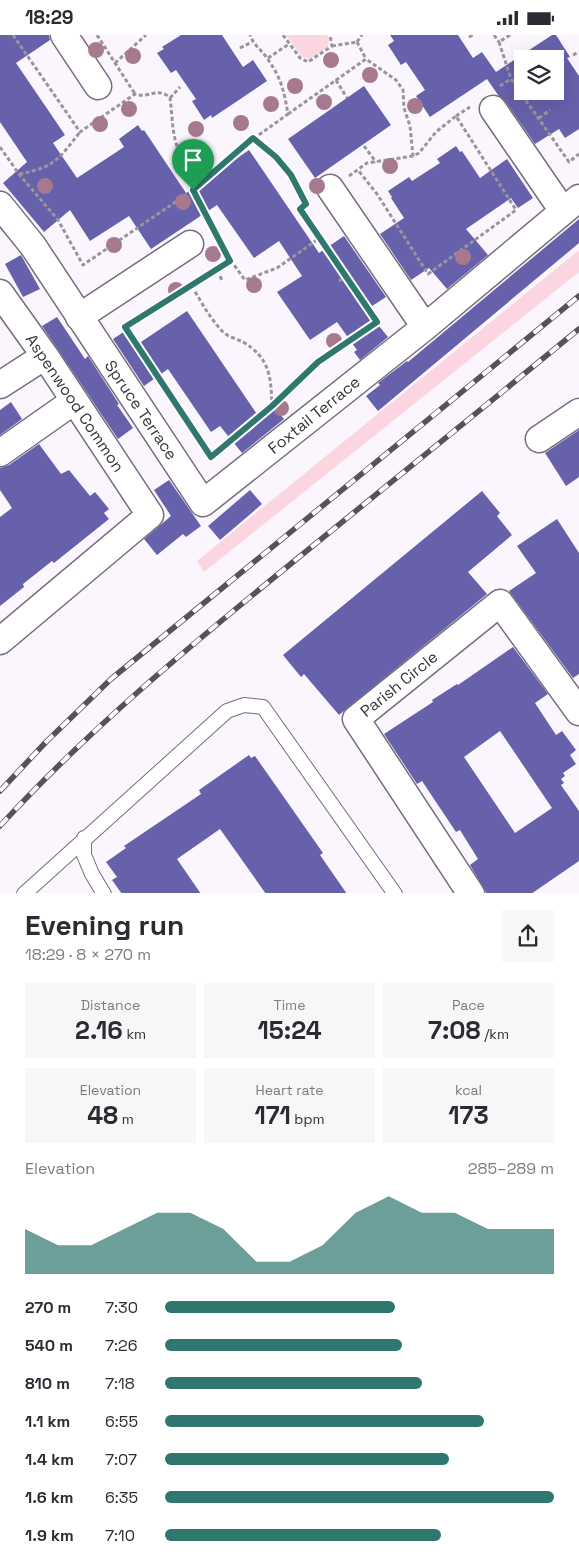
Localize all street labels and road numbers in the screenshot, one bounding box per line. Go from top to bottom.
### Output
street label: Aspenwood Common [21,330,129,476]
street label: Spruce Terrace [100,356,182,464]
street label: Foxtail Terrace [264,371,364,459]
street label: Parish Circle [356,646,442,722]

